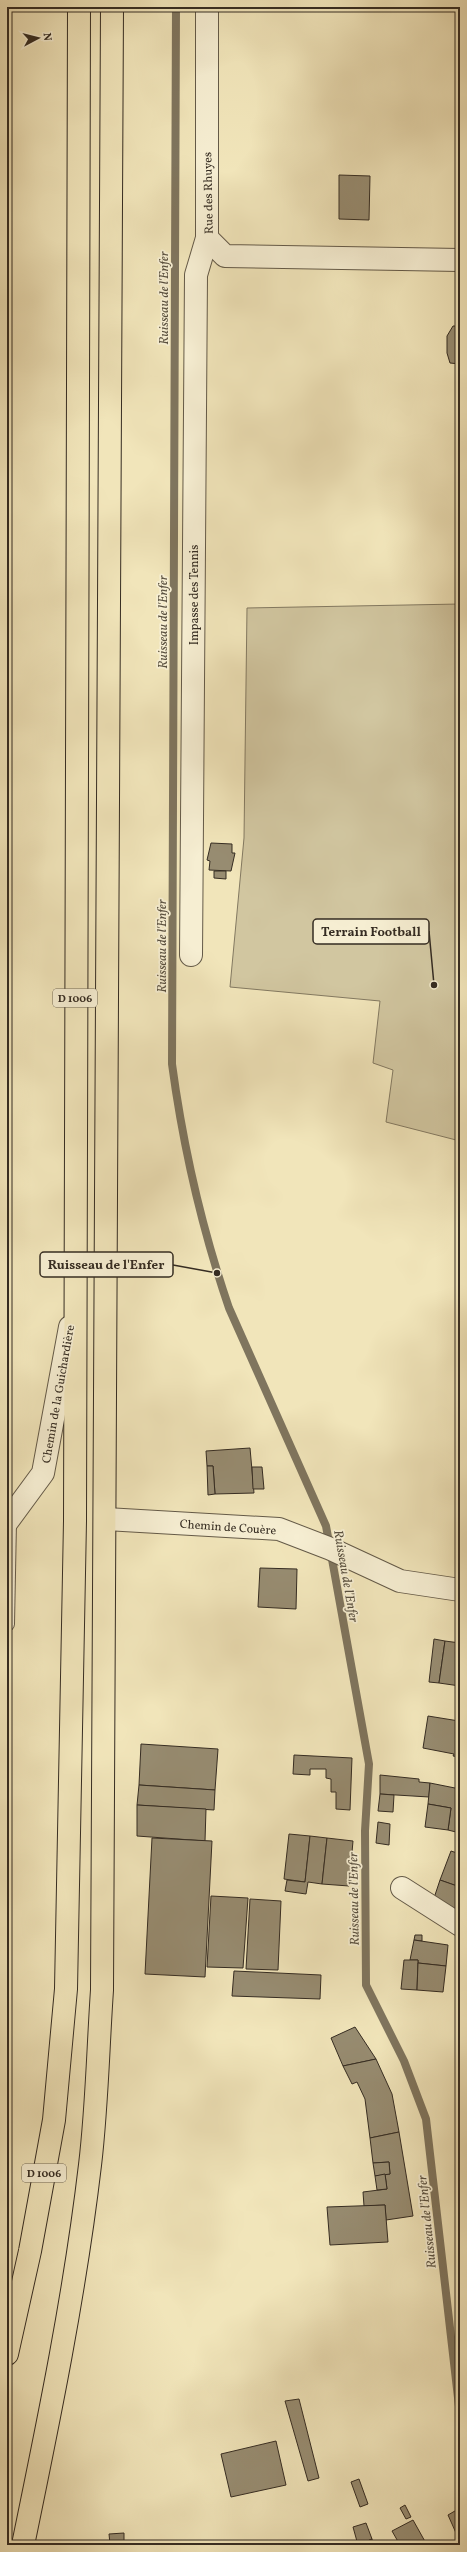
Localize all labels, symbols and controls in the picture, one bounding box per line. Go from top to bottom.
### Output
north arrow [18,18,58,58]
text: N [39,32,54,42]
street label: Rue des Rhuyes [200,152,218,234]
water label: Ruisseau de l'Enfer [156,251,174,345]
street label: Impasse des Tennis [187,545,203,645]
water label: Ruisseau de l'Enfer [155,575,173,669]
water label: Ruisseau de l'Enfer [154,899,172,993]
callout: Terrain Football [313,919,429,944]
text: Terrain Football [321,924,421,942]
road number: D 1006 [53,989,97,1007]
callout: Ruisseau de l'Enfer [40,1252,173,1277]
text: Ruisseau de l'Enfer [48,1257,164,1275]
street label: Chemin de la Guichardière [39,1323,79,1465]
street label: Chemin de Couère [179,1517,277,1539]
water label: Ruisseau de l'Enfer [328,1529,362,1624]
water label: Ruisseau de l'Enfer [345,1852,365,1946]
road number: D 1006 [22,2164,66,2182]
water label: Ruisseau de l'Enfer [414,2174,442,2269]

